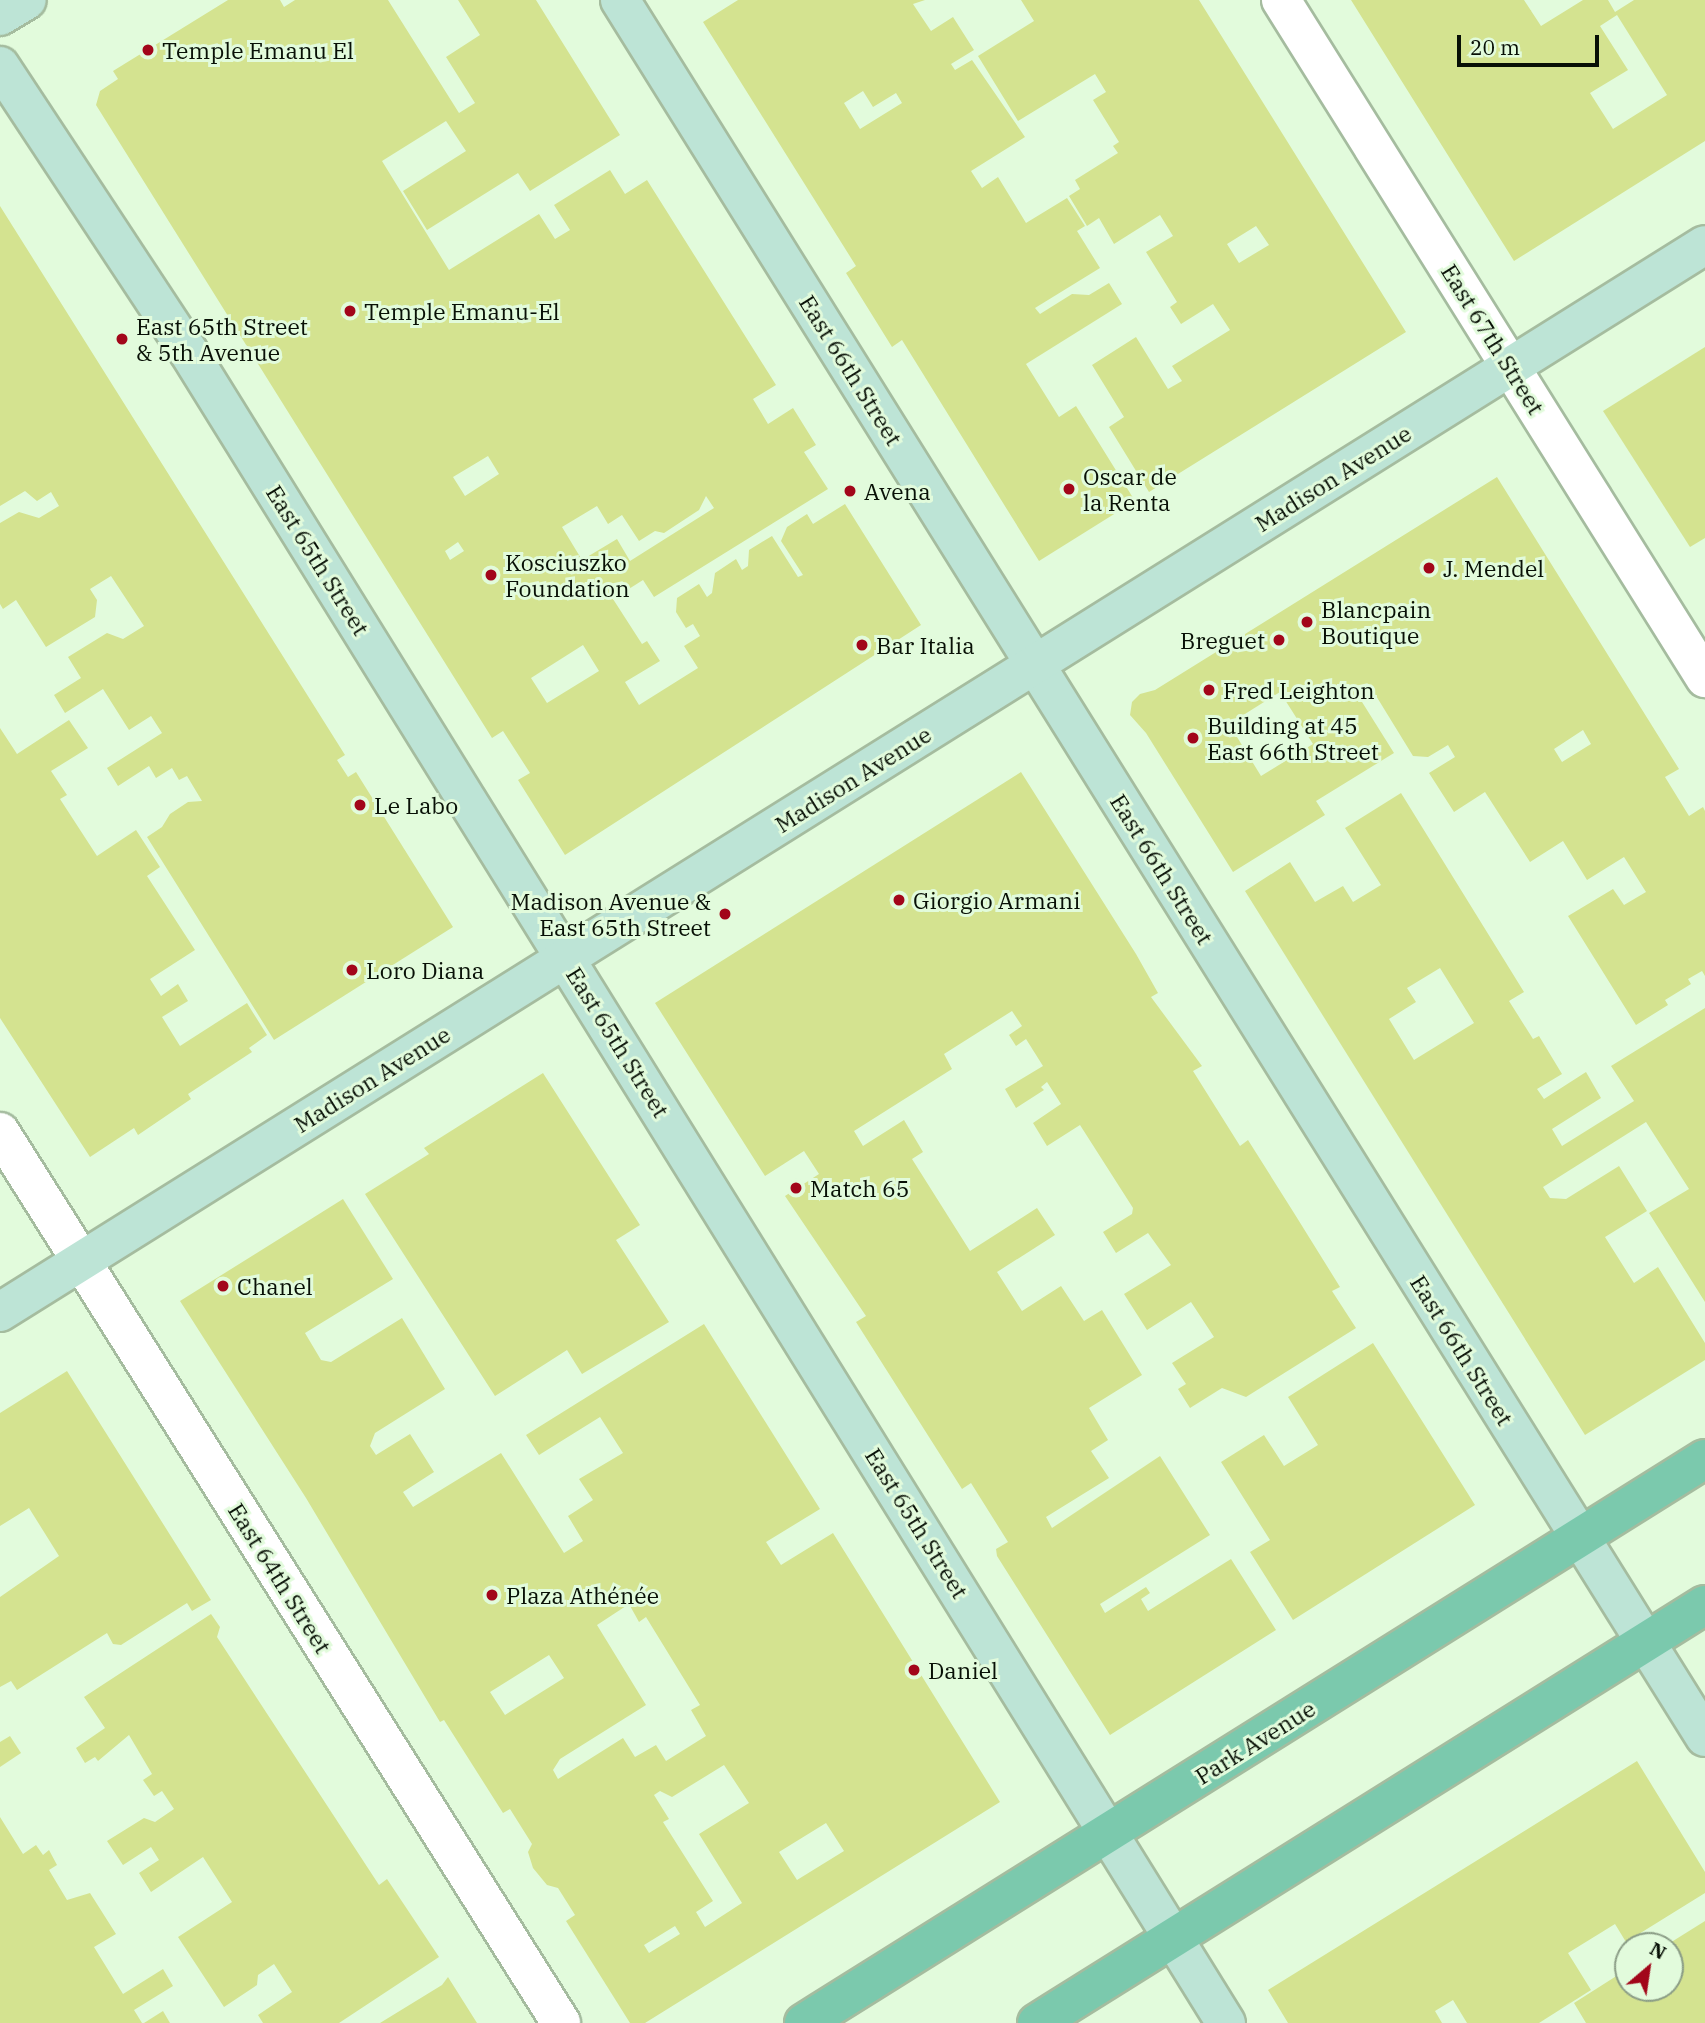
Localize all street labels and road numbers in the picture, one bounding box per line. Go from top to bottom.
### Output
street label: East 67th Street [1436,259,1550,419]
street label: East 66th Street [794,290,908,450]
street label: Madison Avenue [1250,419,1416,537]
street label: East 65th Street [261,480,375,640]
street label: Madison Avenue [770,720,936,838]
street label: East 66th Street [1105,789,1219,949]
street label: East 65th Street [561,962,675,1122]
street label: Madison Avenue [289,1020,455,1138]
street label: East 66th Street [1405,1270,1519,1430]
street label: East 65th Street [860,1443,974,1603]
street label: East 64th Street [223,1498,337,1658]
street label: Park Avenue [1190,1694,1320,1790]

